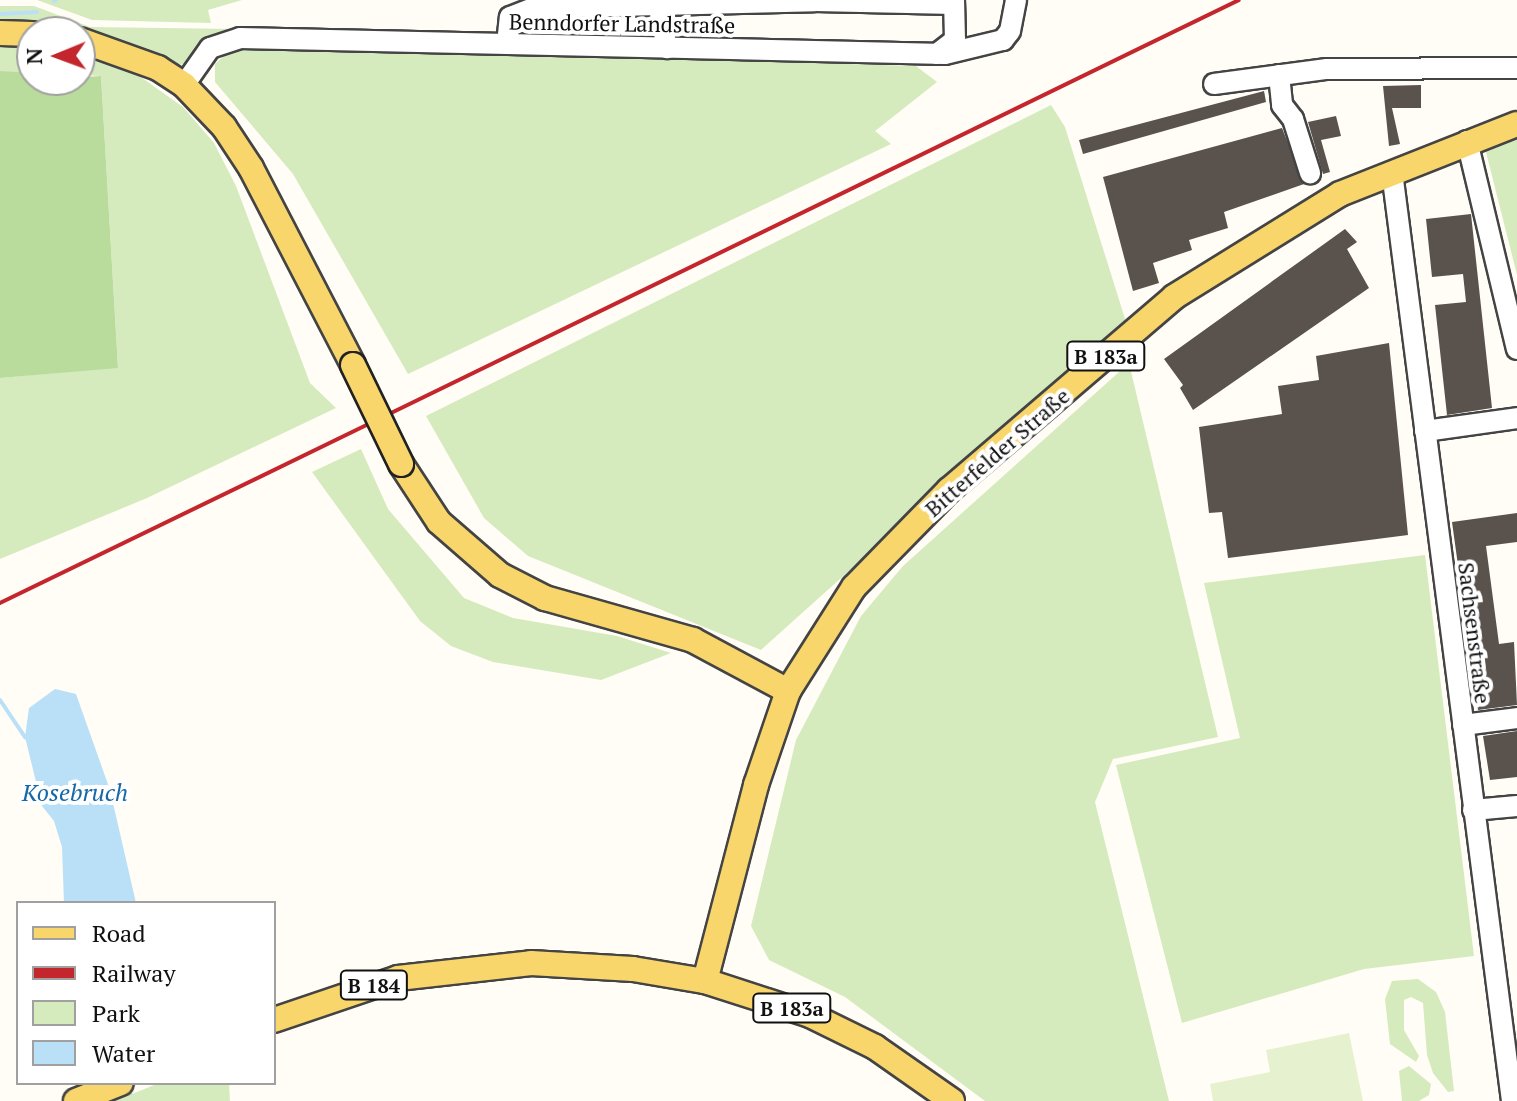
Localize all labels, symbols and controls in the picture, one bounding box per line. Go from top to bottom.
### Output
street label: Benndorfer Landstraße [509,8,735,38]
north arrow [16,16,96,96]
text: N [19,48,48,65]
road number: B 183a [1066,340,1146,372]
street label: Bitterfelder Straße [919,382,1075,522]
street label: Sachsenstraße [1453,561,1497,705]
water label: Kosebruch [22,779,128,807]
legend [16,901,276,1085]
text: Road [92,917,146,949]
text: Railway [92,957,176,989]
road number: B 184 [338,969,410,1001]
road number: B 183a [752,992,832,1024]
text: Park [92,997,140,1029]
text: Water [92,1037,155,1069]

